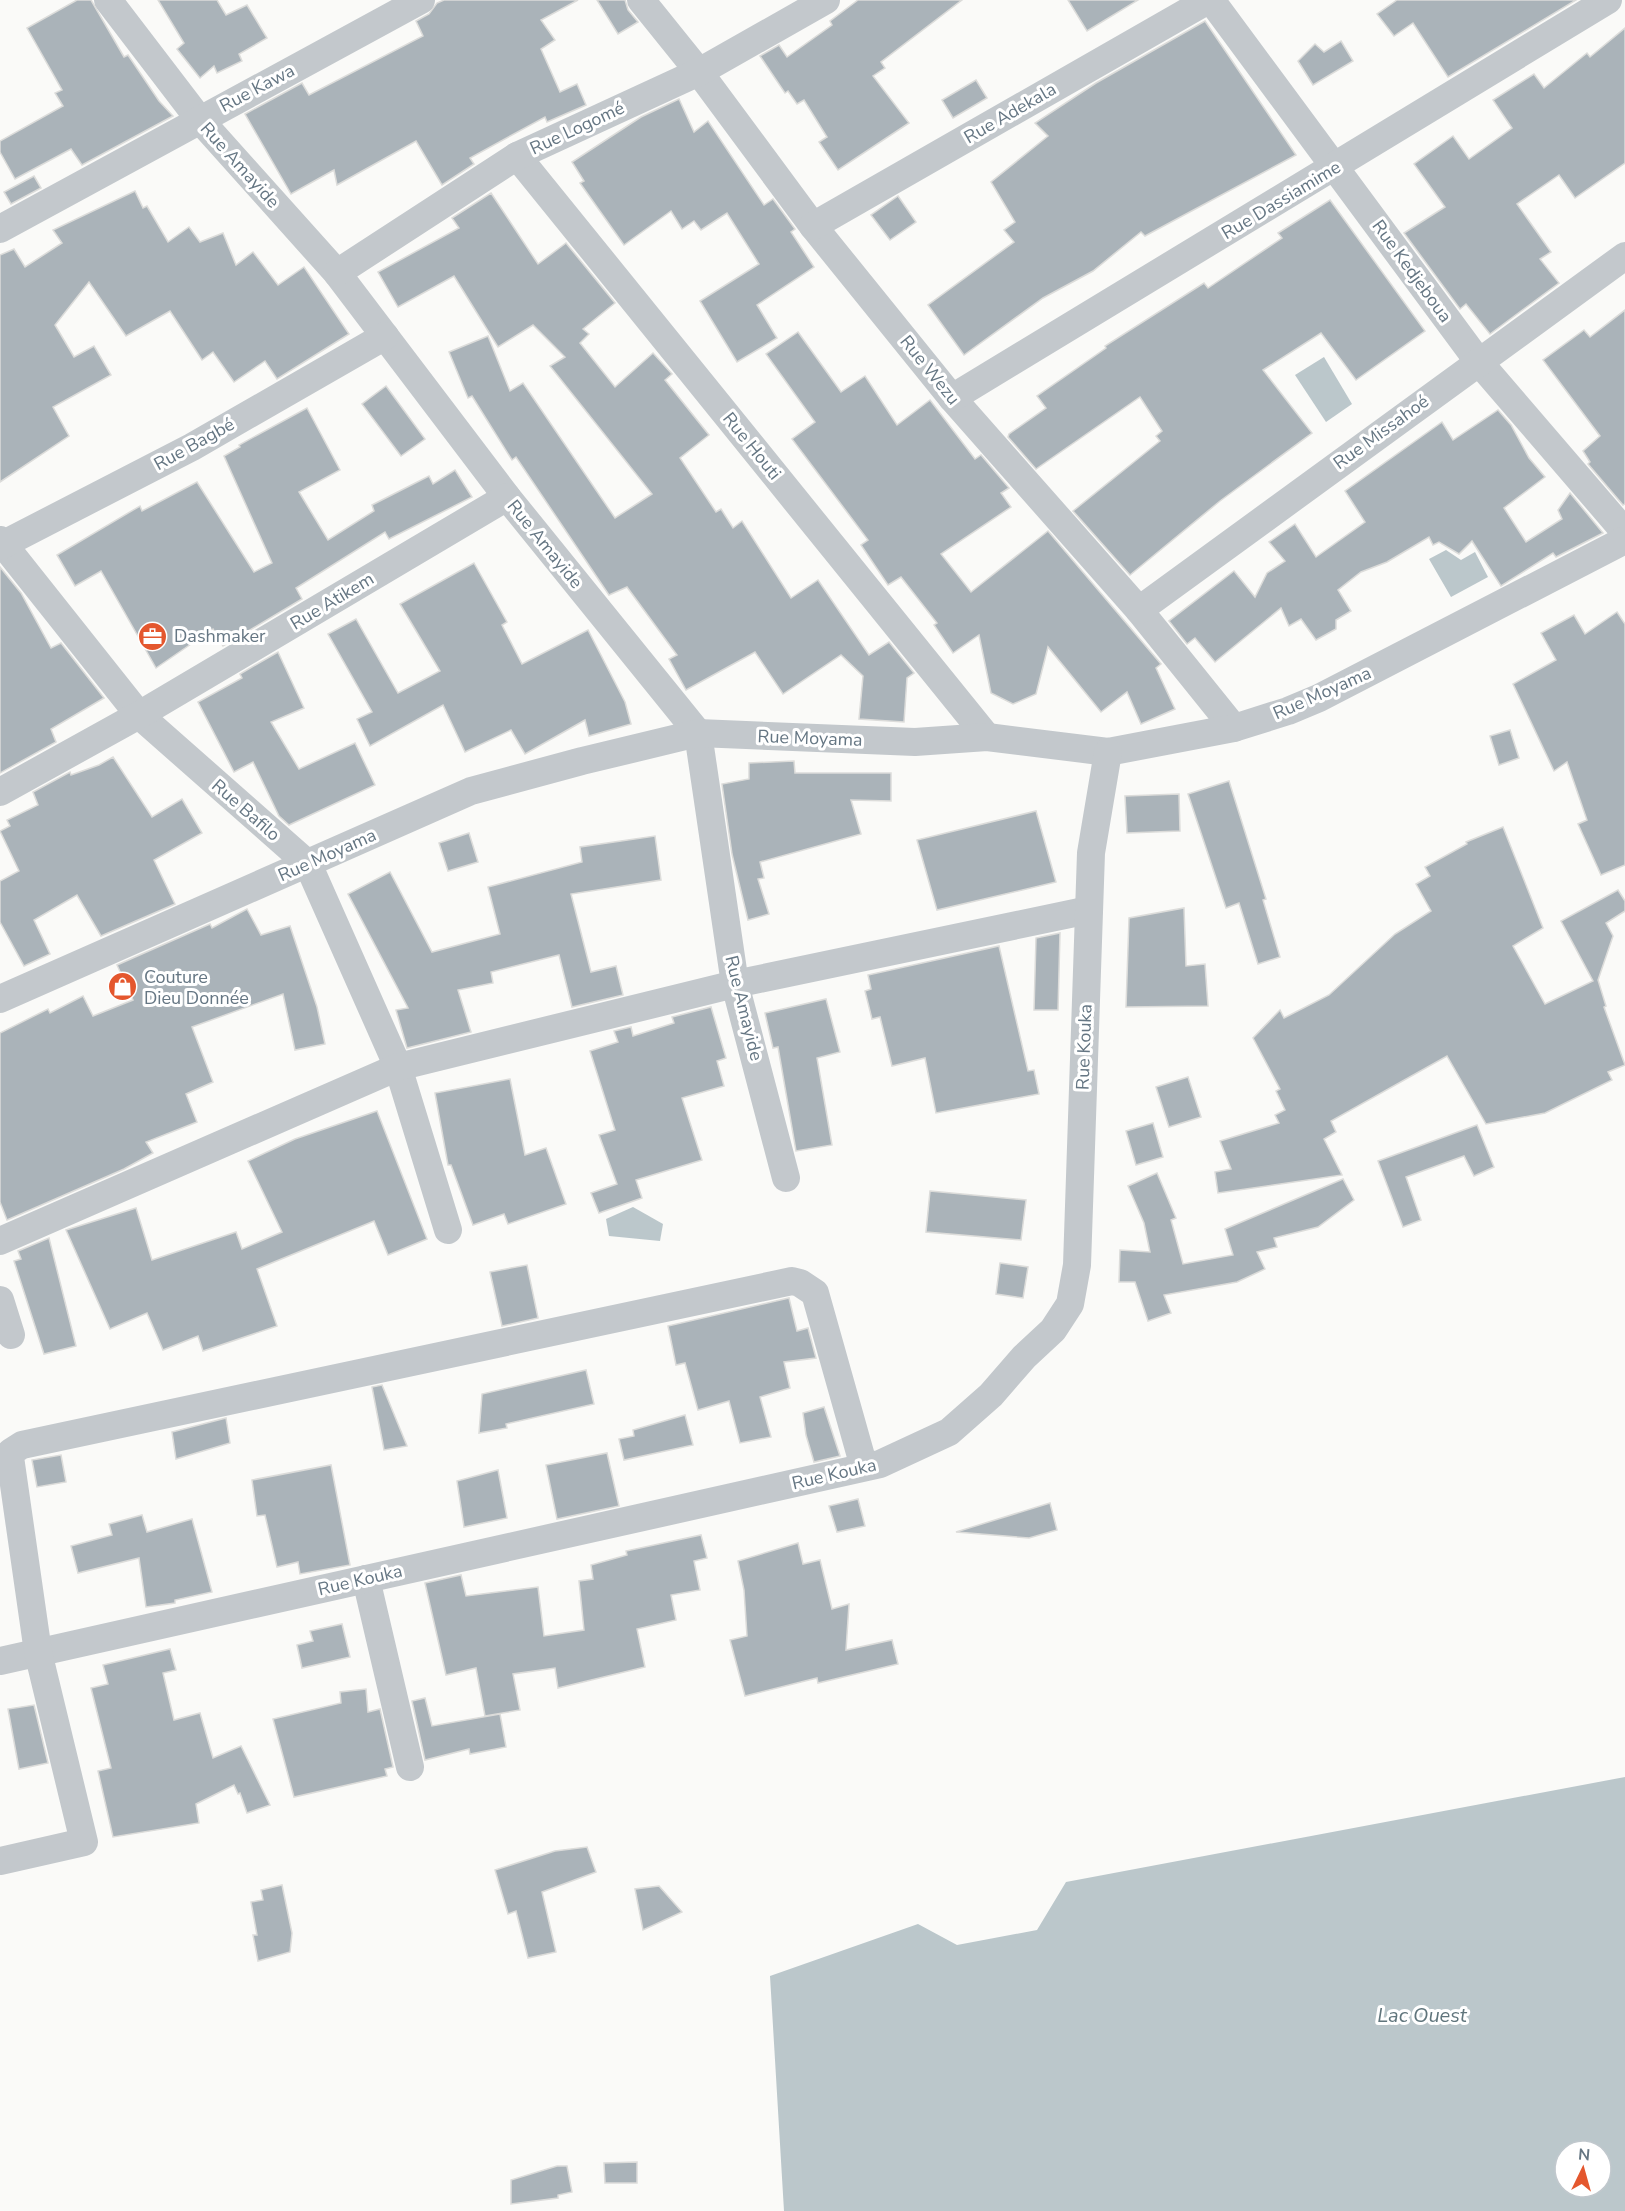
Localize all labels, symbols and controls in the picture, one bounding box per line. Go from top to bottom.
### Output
street label: Rue Kawa [215,58,299,118]
street label: Rue Adekala [960,77,1060,149]
street label: Rue Logomé [526,96,628,160]
street label: Rue Amayide [195,117,285,213]
street label: Rue Dassiamime [1217,155,1345,245]
street label: Rue Kedjeboua [1367,215,1457,327]
street label: Rue Wezu [895,330,965,410]
street label: Rue Missahoé [1328,389,1434,475]
street label: Rue Houti [717,407,787,485]
street label: Rue Bagbé [149,412,239,476]
street label: Rue Amayide [502,495,588,593]
street label: Rue Atikem [286,567,378,635]
office icon: Dashmaker [137,620,169,652]
place label: Dashmaker [174,624,266,648]
street label: Rue Moyama [1269,661,1375,725]
street label: Rue Moyama [757,724,863,752]
street label: Rue Bafilo [207,774,285,846]
street label: Rue Moyama [274,823,380,887]
street label: Rue Amayide [719,953,769,1063]
place label: Couture Dieu Donnée [144,965,249,1010]
shop icon: Couture Dieu Donnée [107,971,139,1003]
street label: Rue Kouka [1071,1004,1097,1090]
street label: Rue Kouka [789,1453,879,1495]
street label: Rue Kouka [315,1559,405,1601]
water label: Lac Ouest [1377,2002,1468,2029]
north arrow [1553,2139,1613,2199]
text: N [1577,2144,1591,2167]

